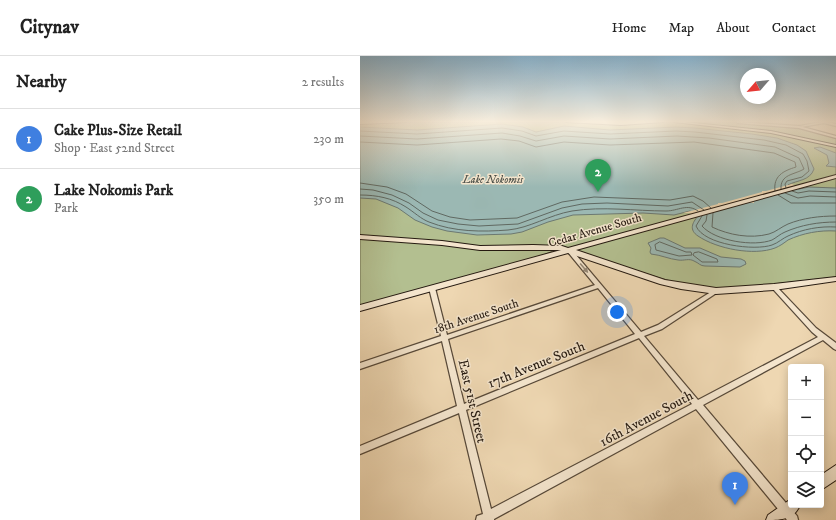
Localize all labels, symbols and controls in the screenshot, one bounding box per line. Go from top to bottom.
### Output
text: Citynav [20,16,79,39]
text: Home [612,19,646,37]
text: Map [668,19,694,37]
text: About [716,19,750,37]
text: Contact [772,19,816,37]
north arrow [740,68,776,104]
text: Nearby [16,71,66,93]
text: 2 results [302,74,344,90]
text: Cake Plus-Size Retail [54,121,182,140]
text: 1 [27,131,31,147]
text: 230 m [313,131,344,147]
text: Shop · East 52nd Street [54,140,175,156]
pin: 2 [585,159,611,192]
water label: Lake Nokomis [462,173,524,187]
text: Lake Nokomis Park [54,181,173,200]
text: 2 [26,191,32,207]
text: 350 m [313,191,344,207]
text: Park [54,200,78,216]
street label: Cedar Avenue South [547,210,644,251]
one-way arrow [579,263,588,273]
street label: 18th Avenue South [432,295,521,337]
your location [607,302,627,322]
street label: 17th Avenue South [485,337,588,393]
street label: East 51st Street [454,358,491,445]
map controls [788,364,824,508]
button: + [788,364,824,400]
street label: 16th Avenue South [597,386,697,451]
button: − [788,400,824,436]
button: locate [788,436,824,472]
pin: 1 [722,472,748,505]
button: layers [788,472,824,508]

